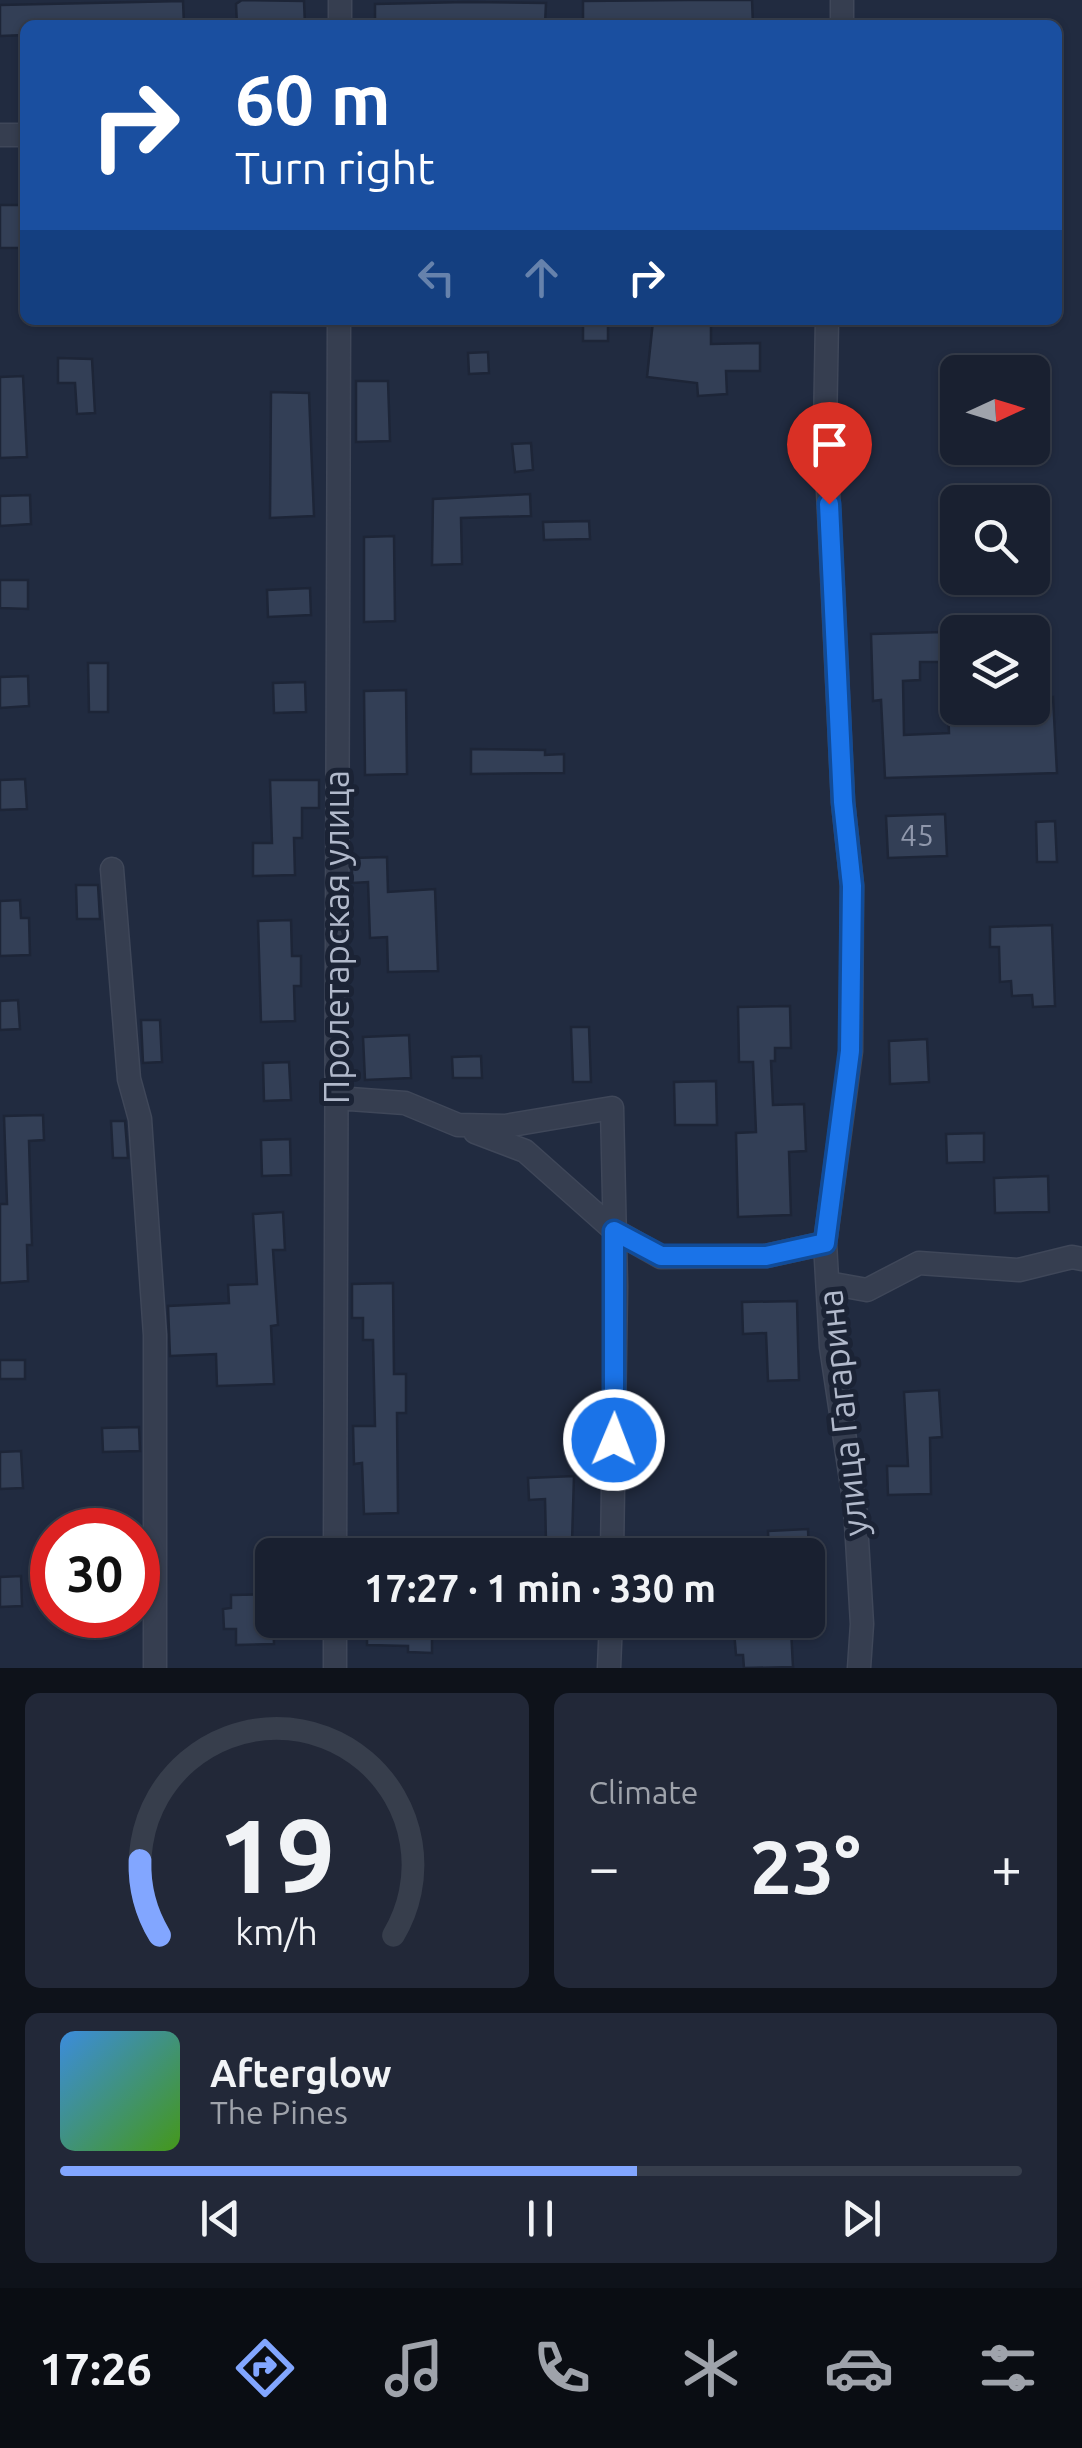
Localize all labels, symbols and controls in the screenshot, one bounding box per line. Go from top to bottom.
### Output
icon: right [70,60,200,190]
text: 60 m [235,60,391,138]
text: Turn right [235,142,435,193]
icon: left [409,250,464,305]
icon: ahead [514,250,569,305]
icon: right [619,250,674,305]
north arrow [940,355,1050,465]
map controls [940,355,1050,725]
pin [787,402,872,505]
icon: arrive [802,417,857,472]
button: search [940,485,1050,595]
button: layers [940,615,1050,725]
street label: Пролетарская улица [316,770,356,1104]
house number: 45 [900,818,934,852]
street label: улица Гагарина [809,1288,875,1538]
position arrow [562,1388,666,1492]
speed limit sign: 30 [30,1508,160,1638]
text: 17:27 · 1 min · 330 m [364,1567,716,1609]
text: Climate [589,1774,699,1810]
text: 19 [218,1796,335,1913]
text: 23° [750,1824,861,1908]
text: − [589,1836,620,1897]
text: + [991,1836,1022,1897]
text: km/h [235,1912,318,1952]
text: Afterglow [210,2052,392,2094]
text: The Pines [210,2094,348,2130]
icon: previous [193,2191,248,2246]
icon: pause [513,2191,568,2246]
icon: next [834,2191,889,2246]
icon: directions [230,2333,300,2403]
icon: music [379,2333,449,2403]
icon: phone [527,2333,597,2403]
icon: climate [676,2333,746,2403]
icon: car [824,2333,894,2403]
icon: filters [973,2333,1043,2403]
text: 17:26 [39,2343,152,2394]

